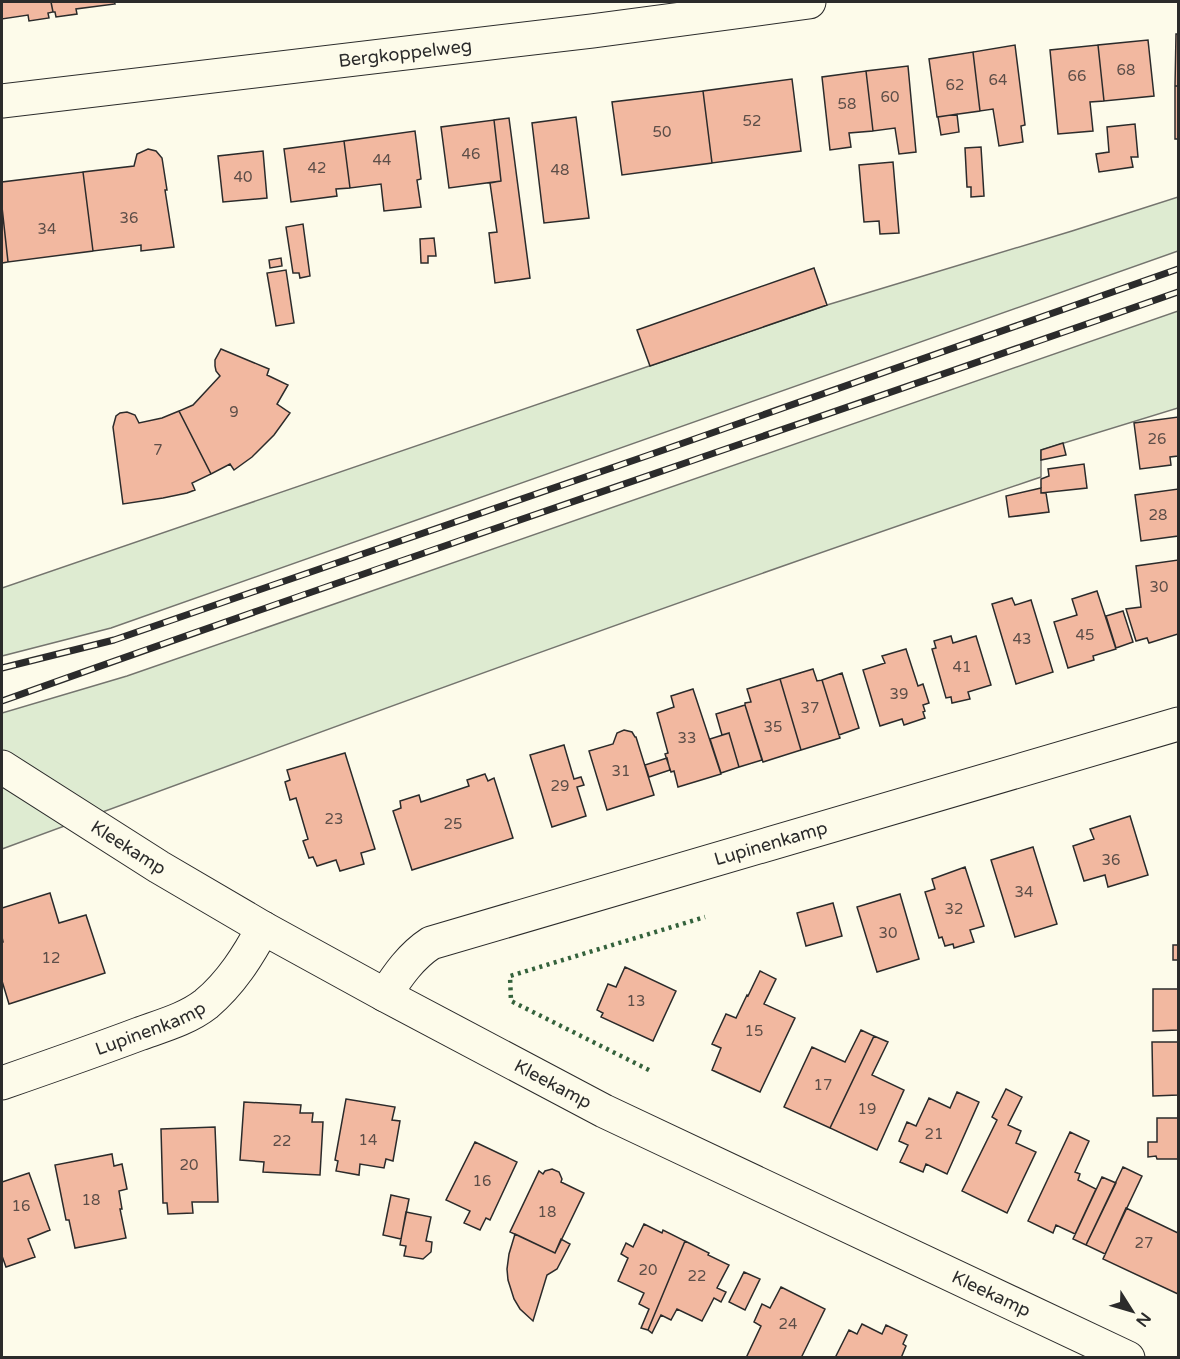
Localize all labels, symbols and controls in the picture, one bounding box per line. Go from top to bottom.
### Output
street label: Bergkoppelweg [337,34,473,72]
house number: 68 [1117,61,1135,79]
house number: 66 [1068,67,1086,85]
house number: 64 [989,71,1007,89]
house number: 62 [946,76,964,94]
house number: 60 [881,88,899,106]
house number: 58 [838,95,856,113]
house number: 52 [743,112,761,130]
house number: 50 [653,123,671,141]
house number: 46 [462,145,480,163]
house number: 44 [373,151,391,169]
house number: 42 [308,159,326,177]
house number: 48 [551,161,569,179]
house number: 40 [234,168,252,186]
house number: 36 [120,209,138,227]
house number: 34 [38,220,56,238]
house number: 9 [229,403,239,421]
house number: 26 [1148,430,1166,448]
house number: 7 [153,441,163,459]
house number: 28 [1149,506,1167,524]
house number: 30 [1150,578,1168,596]
house number: 45 [1076,626,1094,644]
house number: 43 [1013,630,1031,648]
house number: 41 [953,658,971,676]
house number: 39 [890,685,908,703]
house number: 37 [801,699,819,717]
house number: 35 [764,718,782,736]
house number: 33 [678,729,696,747]
house number: 31 [612,762,630,780]
house number: 29 [551,777,569,795]
house number: 23 [325,810,343,828]
house number: 25 [444,815,462,833]
street label: Kleekamp [87,816,170,880]
street label: Lupinenkamp [712,816,830,870]
house number: 36 [1102,851,1120,869]
house number: 34 [1015,883,1033,901]
house number: 32 [945,900,963,918]
house number: 30 [879,924,897,942]
house number: 12 [42,949,60,967]
house number: 13 [627,992,645,1010]
street label: Lupinenkamp [92,997,210,1060]
house number: 15 [745,1022,763,1040]
street label: Kleekamp [510,1054,596,1114]
house number: 17 [814,1076,832,1094]
house number: 19 [858,1100,876,1118]
house number: 21 [925,1125,943,1143]
house number: 14 [359,1131,377,1149]
house number: 22 [273,1132,291,1150]
house number: 20 [180,1156,198,1174]
house number: 16 [473,1172,491,1190]
house number: 18 [82,1191,100,1209]
house number: 16 [12,1197,30,1215]
house number: 18 [538,1203,556,1221]
house number: 27 [1135,1234,1153,1252]
house number: 20 [639,1261,657,1279]
street label: Kleekamp [948,1266,1034,1322]
house number: 22 [688,1267,706,1285]
north arrow [1102,1281,1162,1341]
text: N [1131,1308,1155,1331]
house number: 24 [779,1315,797,1333]

